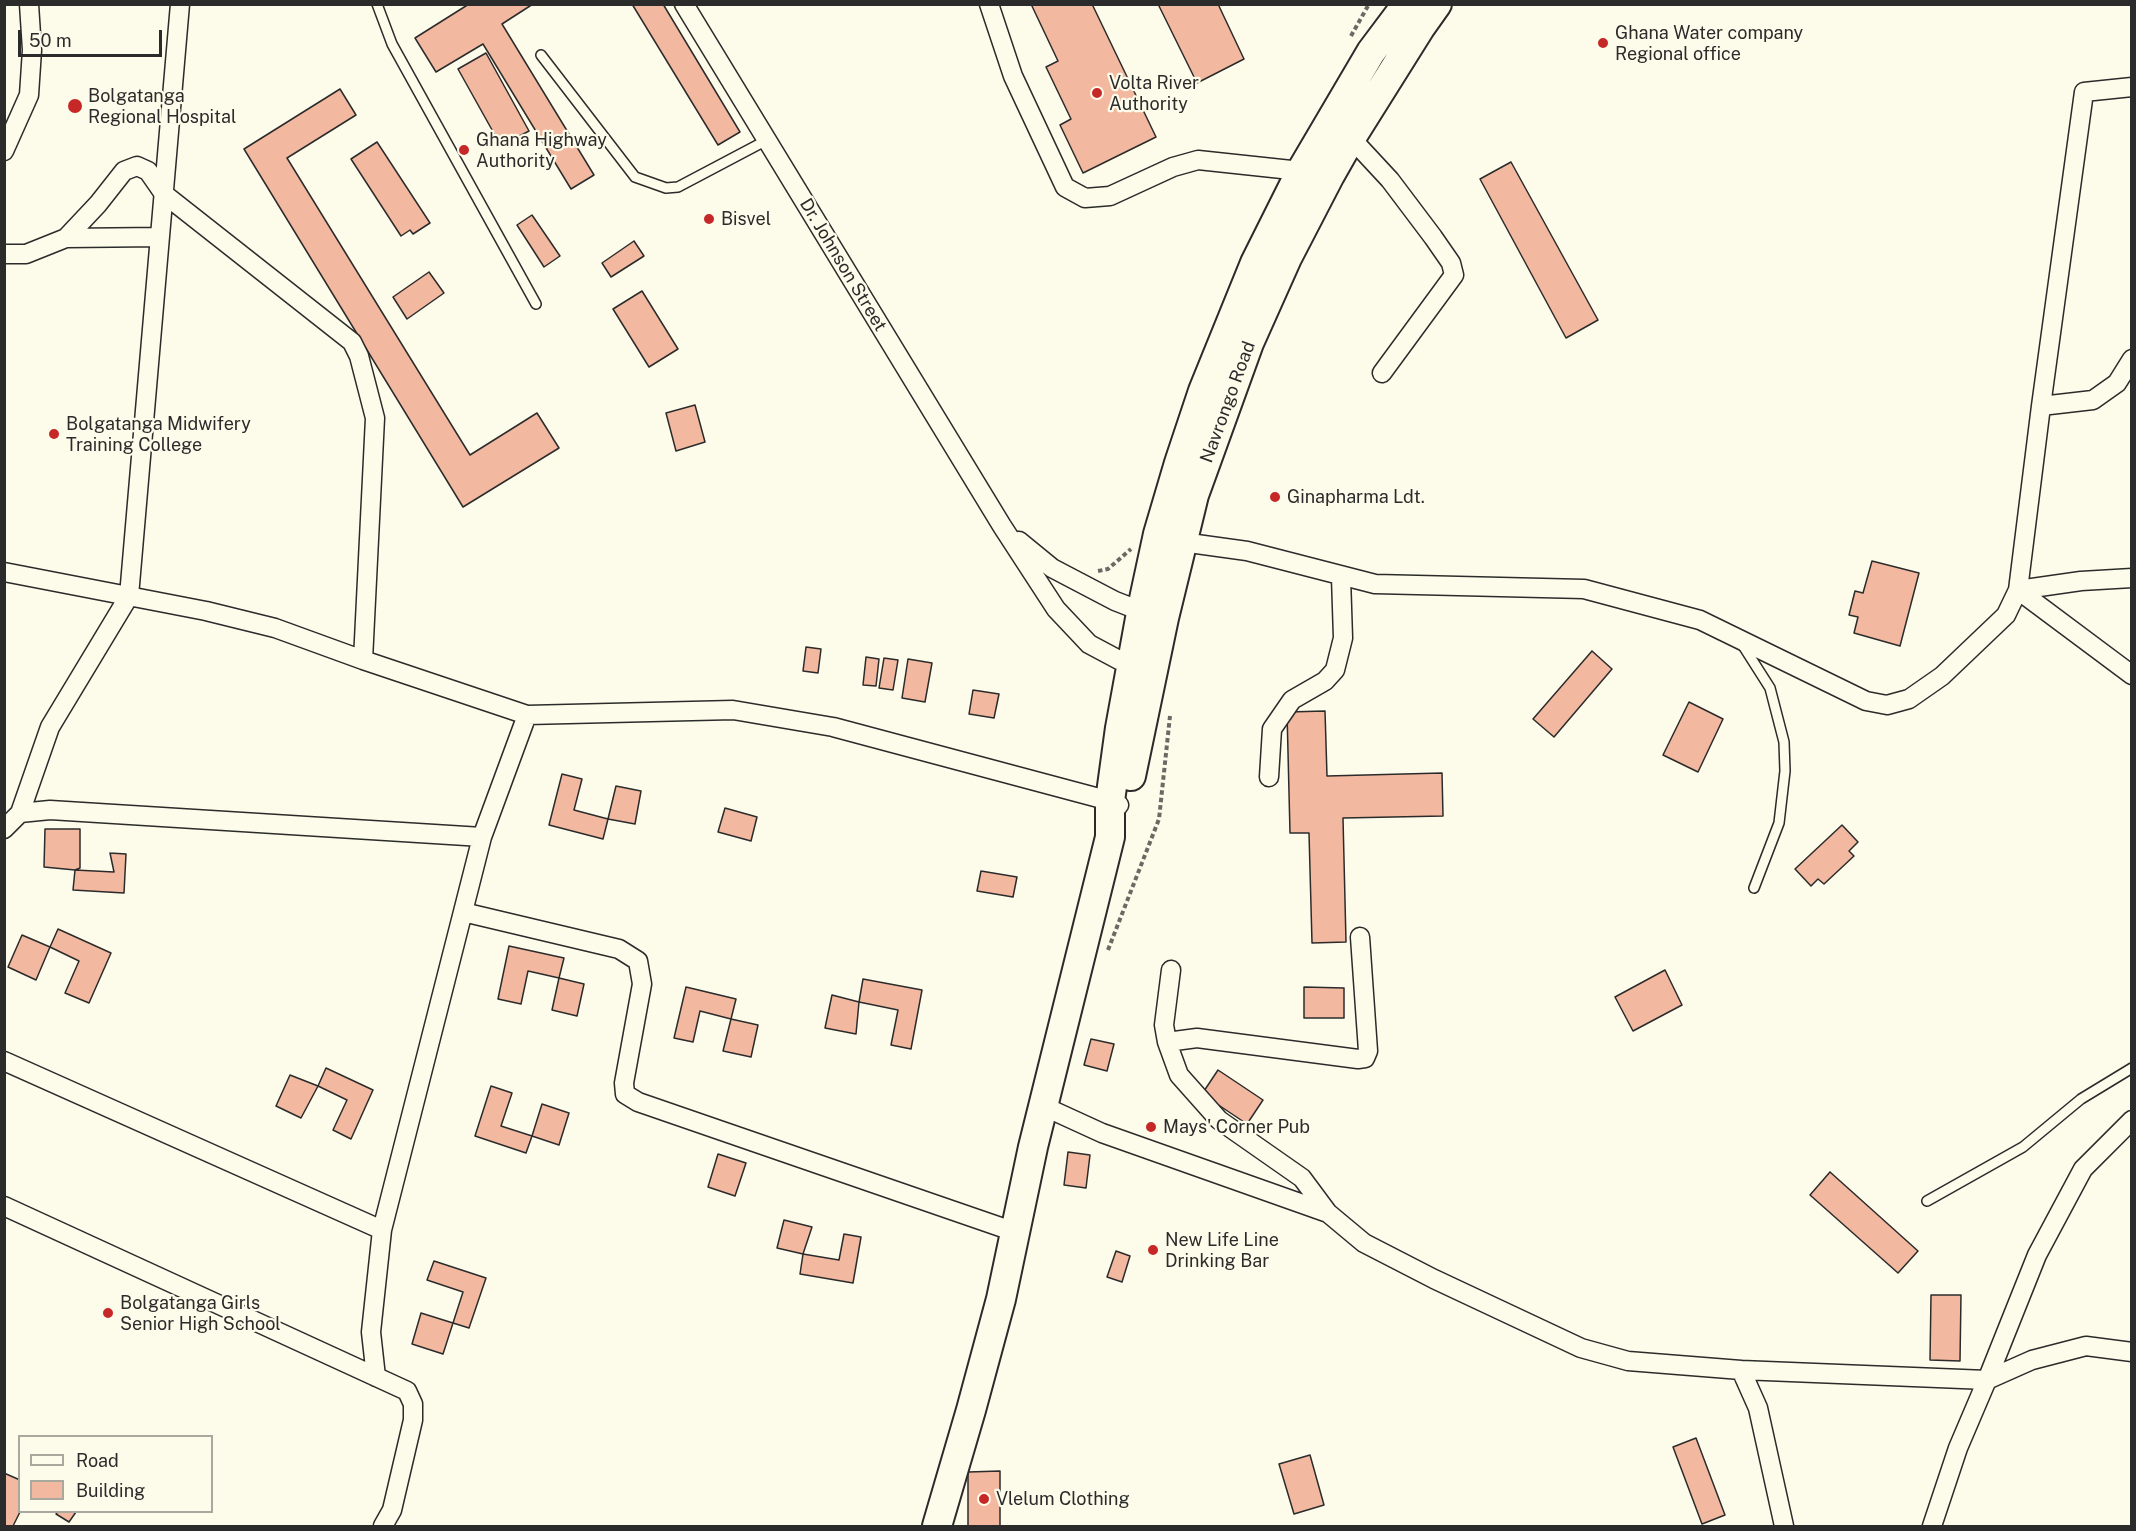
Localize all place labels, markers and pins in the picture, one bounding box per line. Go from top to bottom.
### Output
place label: Ghana Water company Regional office [1615,22,1803,64]
marker: Ghana Water company Regional office [1596,36,1610,50]
place label: Volta River Authority [1109,72,1199,115]
place label: Bolgatanga Regional Hospital [88,85,236,128]
marker: Volta River Authority [1090,86,1104,100]
marker: Bolgatanga Regional Hospital [66,97,84,115]
place label: Ghana Highway Authority [476,129,607,172]
marker: Ghana Highway Authority [457,143,471,157]
place label: Bisvel [721,208,771,230]
marker: Bisvel [702,212,716,226]
place label: Bolgatanga Midwifery Training College [66,413,251,456]
marker: Bolgatanga Midwifery Training College [47,427,61,441]
place label: Ginapharma Ldt. [1287,486,1425,508]
marker: Ginapharma Ldt. [1268,490,1282,504]
place label: Mays' Corner Pub [1163,1116,1310,1138]
marker: Mays' Corner Pub [1144,1120,1158,1134]
place label: New Life Line Drinking Bar [1165,1229,1279,1272]
marker: New Life Line Drinking Bar [1146,1243,1160,1257]
place label: Bolgatanga Girls Senior High School [120,1292,281,1334]
marker: Bolgatanga Girls Senior High School [101,1306,115,1320]
place label: Vlelum Clothing [996,1488,1130,1510]
marker: Vlelum Clothing [977,1492,991,1506]

